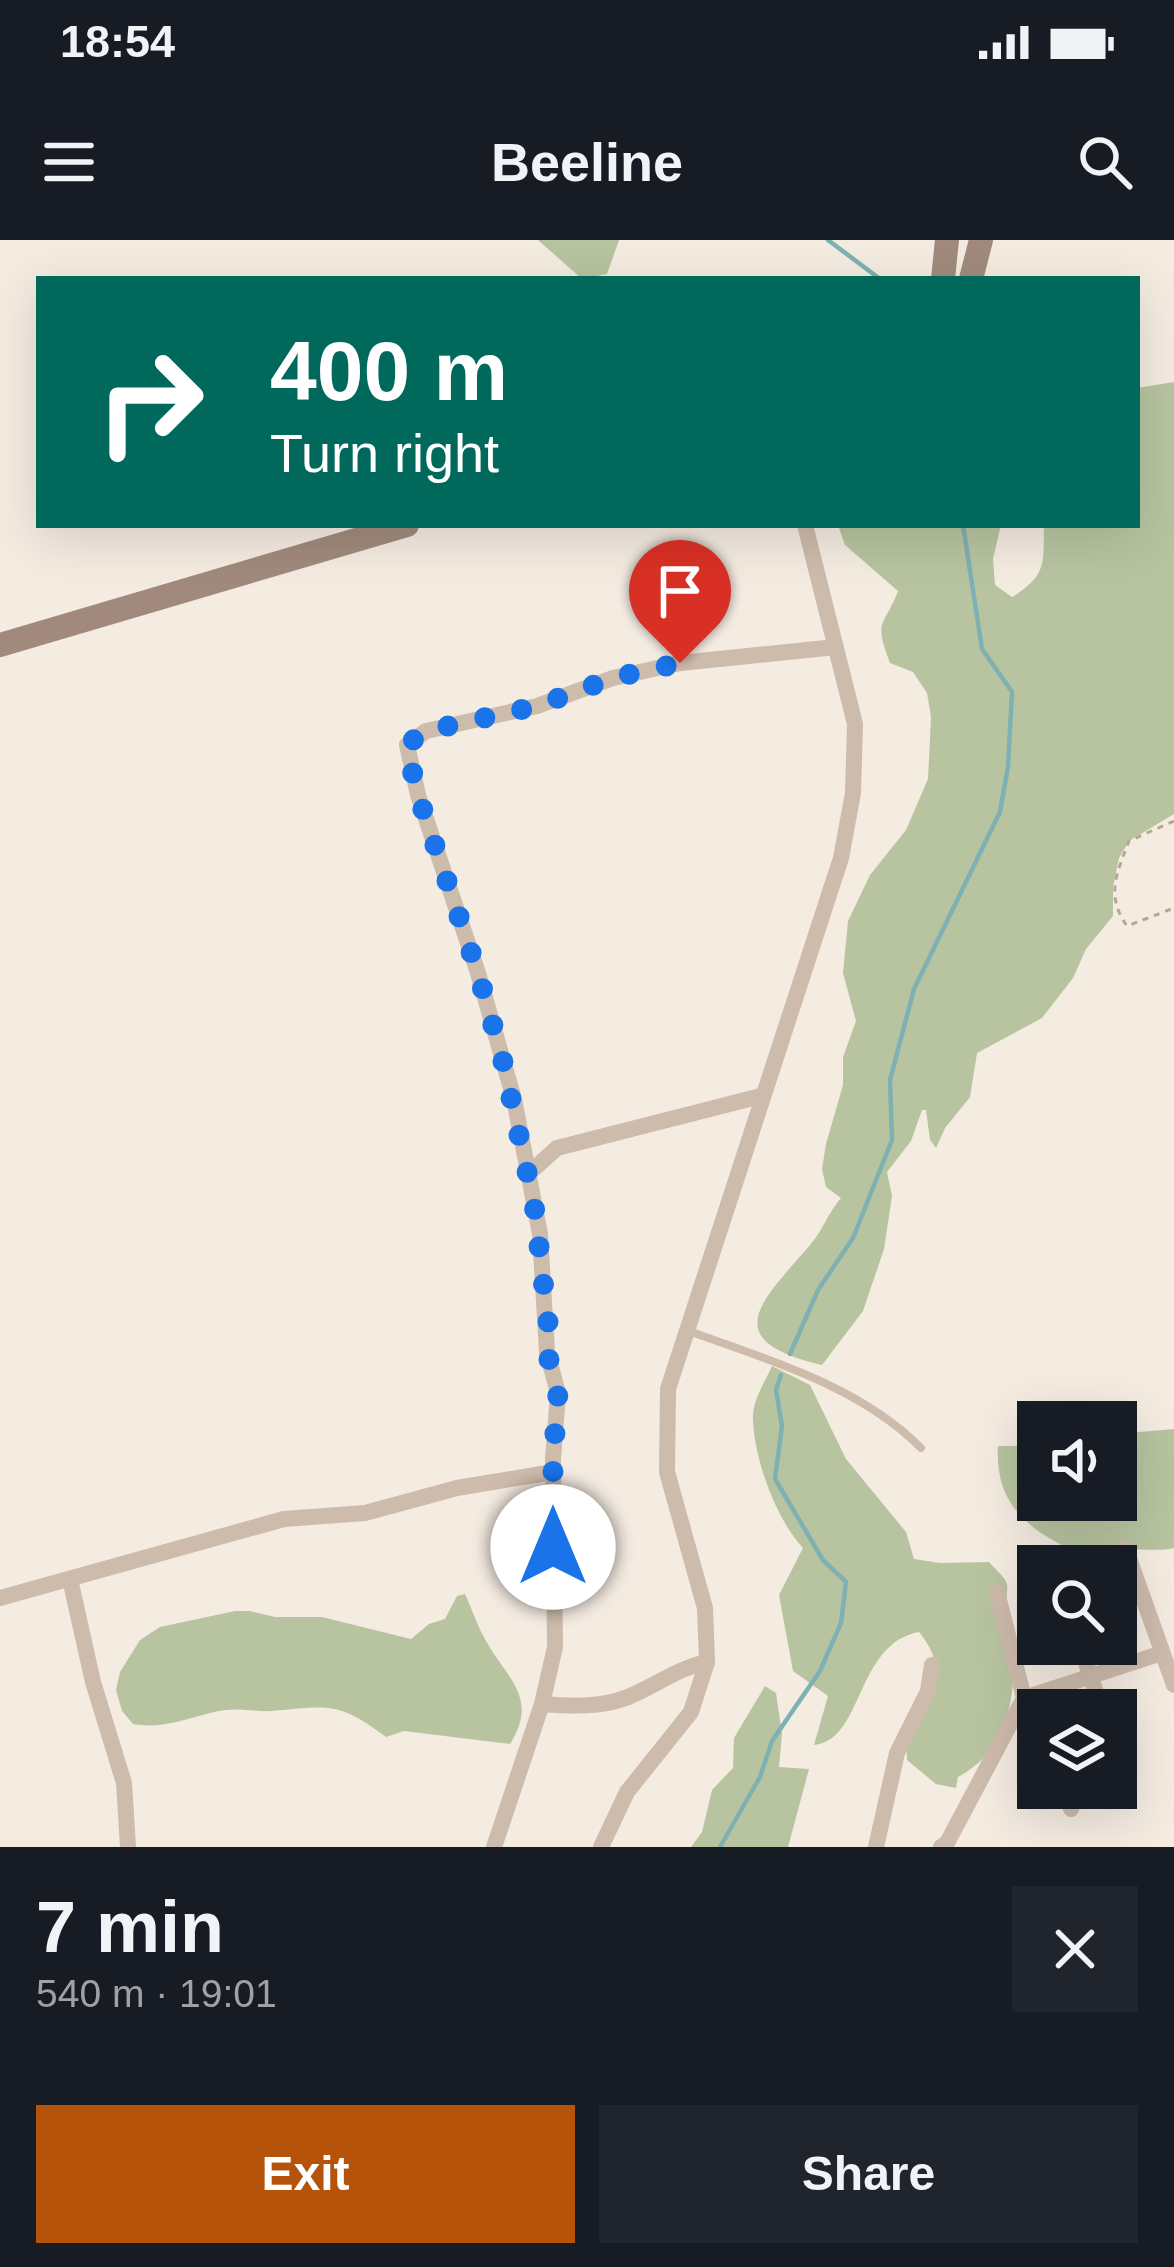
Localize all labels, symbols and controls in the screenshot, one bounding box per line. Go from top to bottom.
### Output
text: 18:54 [60,16,175,67]
icon: menu [36,129,102,195]
icon: search [1072,129,1138,195]
text: Beeline [491,132,683,192]
icon: right [72,324,228,480]
text: 400 m [270,324,508,418]
text: Turn right [270,423,499,483]
pin [629,540,731,663]
icon: arrive [647,558,713,624]
map controls [1017,1401,1137,1809]
button: sound [1017,1401,1137,1521]
position arrow [490,1484,616,1610]
button: search [1017,1545,1137,1665]
button: layers [1017,1689,1137,1809]
button: close [1012,1886,1138,2012]
text: 7 min [36,1887,224,1967]
text: 540 m · 19:01 [36,1972,277,2015]
button: Exit [36,2105,575,2243]
button: Share [599,2105,1138,2243]

